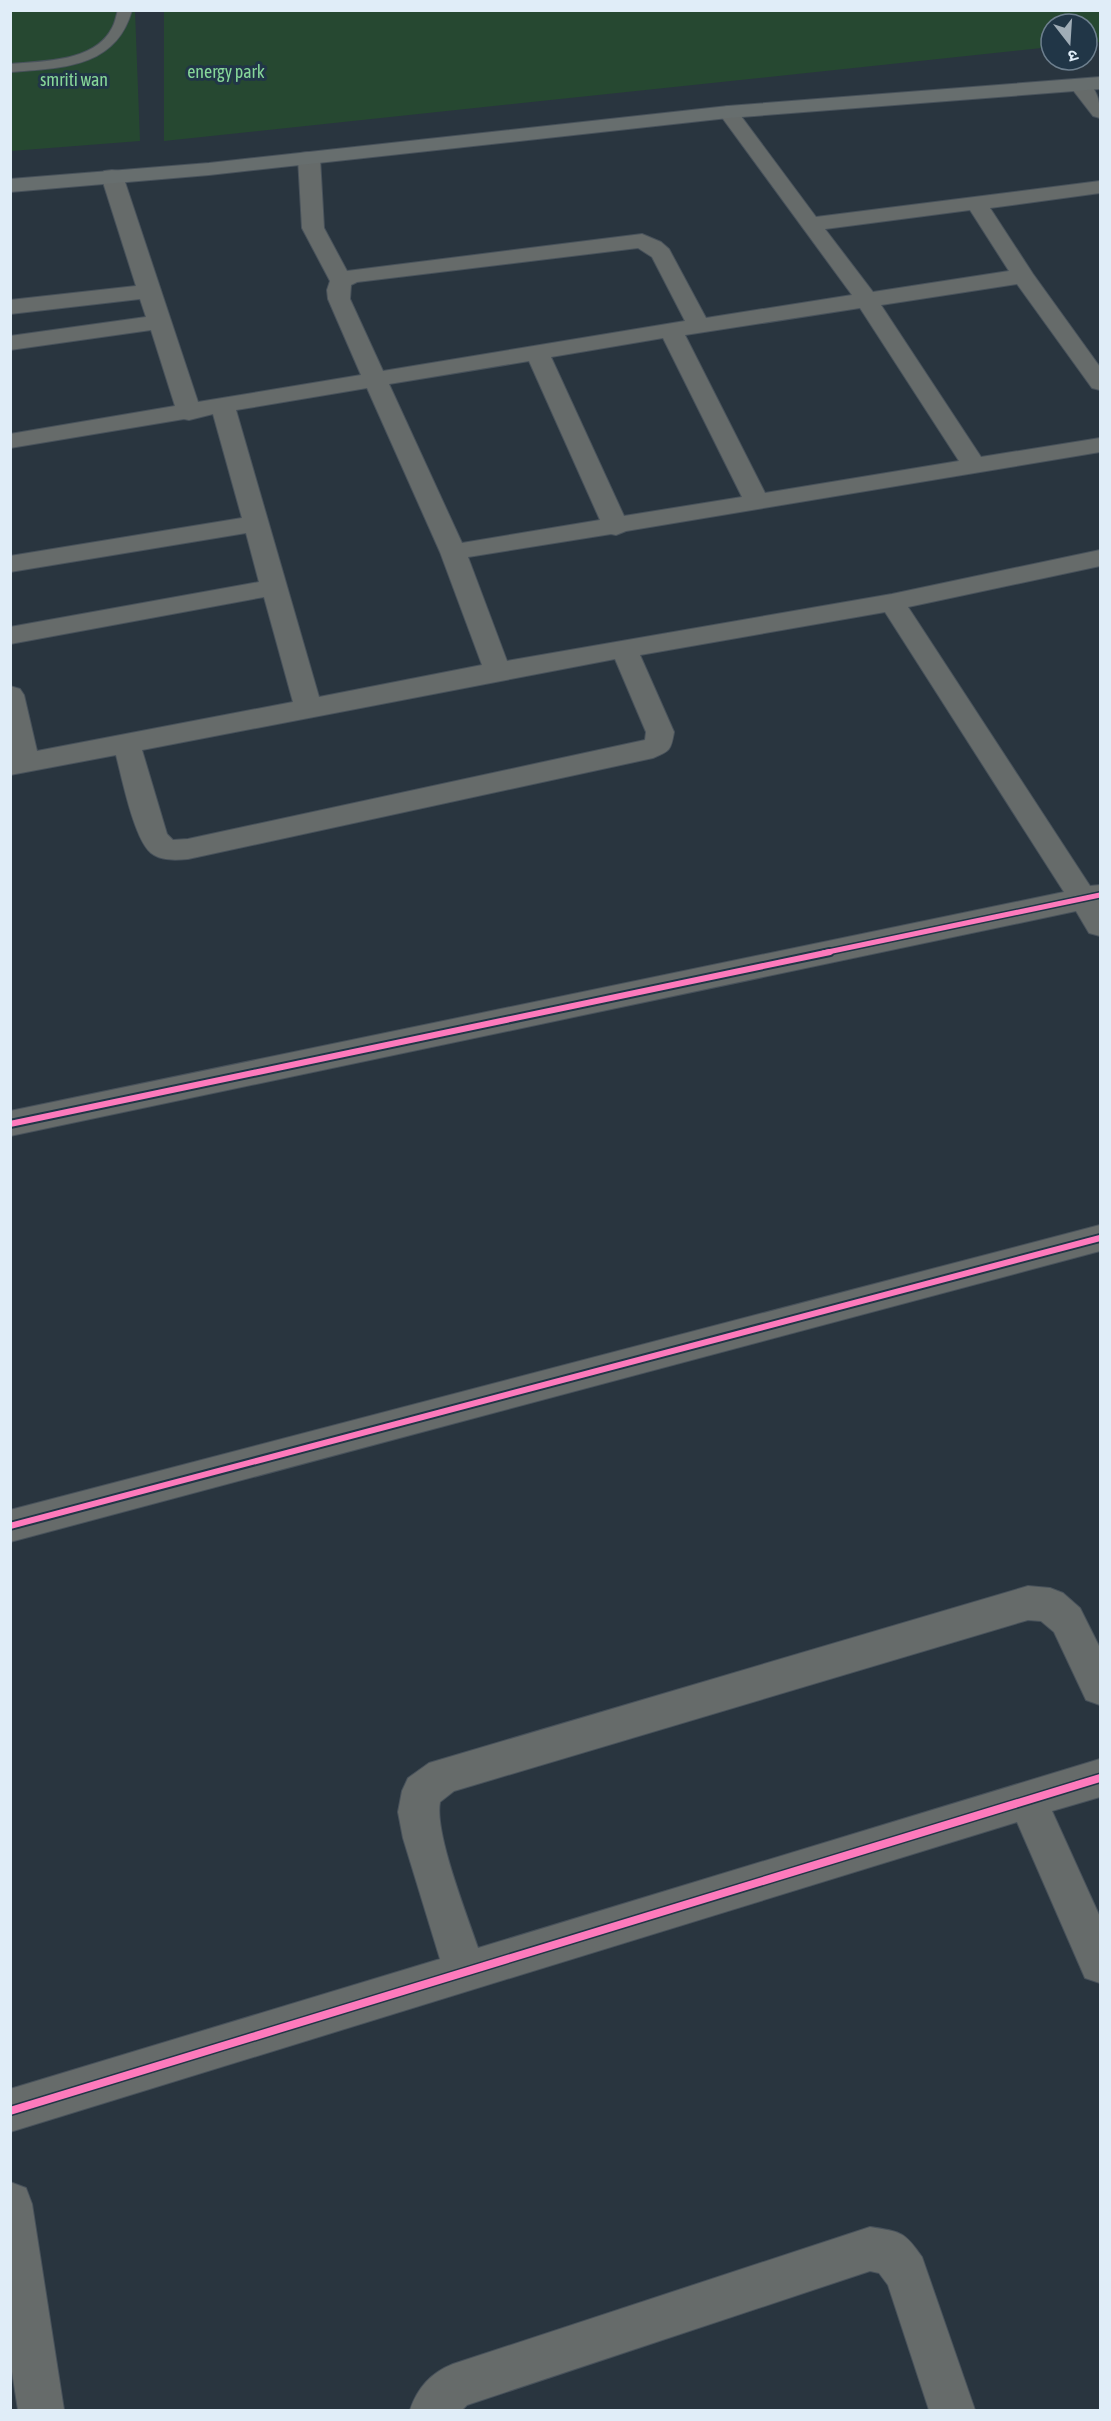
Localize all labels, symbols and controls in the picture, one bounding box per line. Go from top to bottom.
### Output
north arrow [1039,12,1099,72]
text: उ [1066,46,1080,67]
park label: energy park [187,61,265,82]
park label: smriti wan [40,69,108,90]

